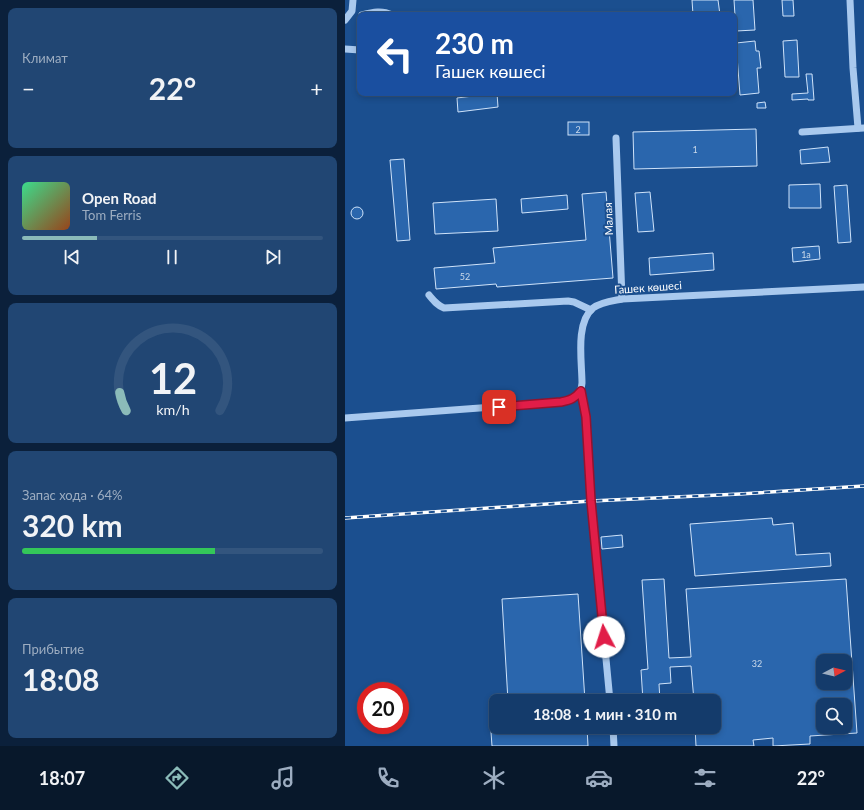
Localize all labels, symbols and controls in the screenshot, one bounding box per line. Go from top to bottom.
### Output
text: 230 m [435,26,514,60]
icon: left [369,28,421,80]
text: Климат [22,50,68,66]
text: Гашек көшесі [435,60,546,82]
text: 22° [149,70,196,106]
text: − [22,75,35,102]
text: + [310,75,323,102]
house number: 2 [575,124,581,135]
house number: 1 [692,144,698,155]
text: Open Road [82,189,157,207]
street label: Малая [601,202,615,236]
text: Tom Ferris [82,207,141,223]
icon: previous [61,246,83,268]
icon: pause [161,246,183,268]
icon: next [262,246,284,268]
house number: 1а [801,249,811,260]
house number: 52 [460,271,470,282]
street label: Гашек көшесі [614,278,683,296]
text: 12 [148,353,197,403]
pin [482,390,516,424]
icon: arrive [488,396,510,418]
text: km/h [156,401,189,418]
text: Запас хода · 64% [22,487,123,503]
text: 320 km [22,507,123,543]
position arrow [583,616,625,658]
text: Прибытие [22,641,84,657]
north arrow [816,654,852,690]
map controls [816,654,852,734]
house number: 32 [752,658,762,669]
text: 18:08 [22,661,99,697]
speed limit sign: 20 [357,682,409,734]
button: search [816,698,852,734]
text: 18:08 · 1 мин · 310 m [533,705,677,723]
icon: directions [163,764,191,792]
icon: music [269,764,297,792]
icon: phone [374,764,402,792]
icon: climate [480,764,508,792]
icon: car [585,764,613,792]
icon: filters [691,764,719,792]
text: 18:07 [39,767,85,789]
text: 22° [797,767,825,789]

